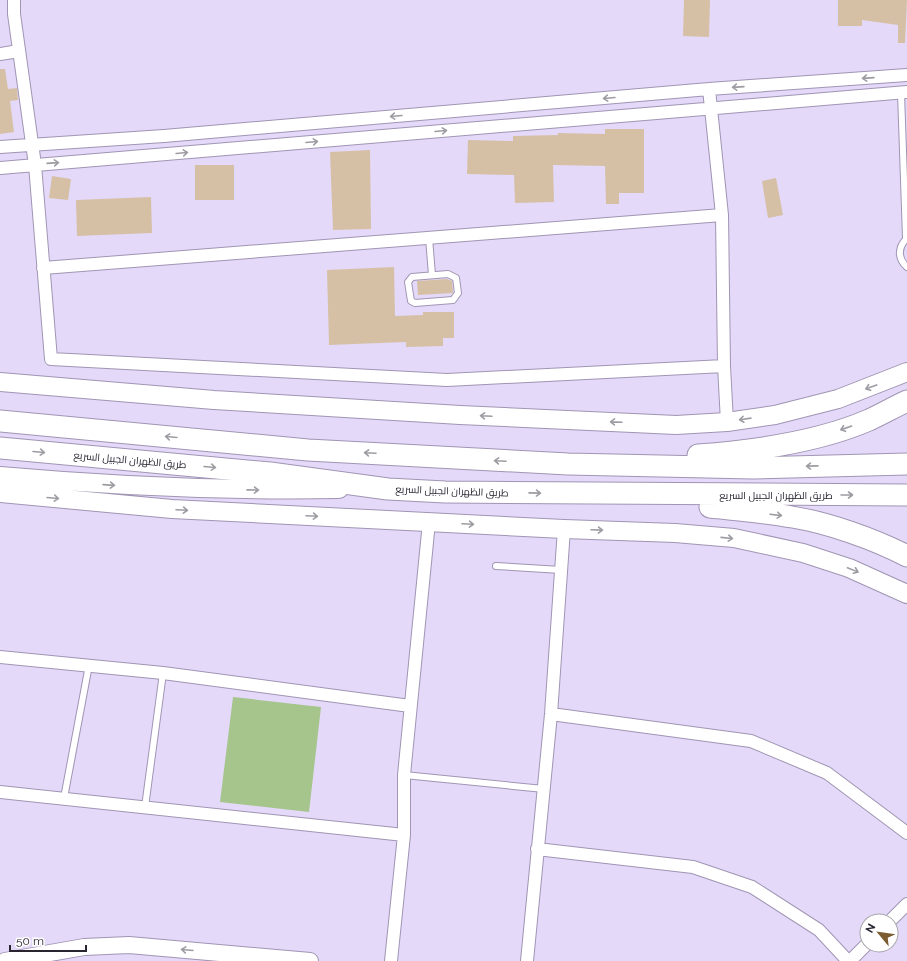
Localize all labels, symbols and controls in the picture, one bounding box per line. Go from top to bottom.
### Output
one-way arrow [862,74,875,81]
one-way arrow [732,84,745,91]
one-way arrow [603,94,616,102]
one-way arrow [390,112,403,120]
one-way arrow [435,128,448,135]
one-way arrow [305,138,318,146]
one-way arrow [175,149,188,157]
one-way arrow [46,160,59,167]
one-way arrow [865,384,877,392]
one-way arrow [480,413,493,420]
one-way arrow [739,415,752,423]
one-way arrow [610,419,623,426]
one-way arrow [840,424,852,432]
one-way arrow [165,433,178,441]
one-way arrow [32,448,45,456]
street label: طريق الظهران الجبيل السريع [73,450,187,471]
one-way arrow [364,450,377,457]
one-way arrow [494,457,507,464]
one-way arrow [806,463,819,470]
one-way arrow [203,464,216,471]
one-way arrow [102,481,115,488]
street label: طريق الظهران الجبيل السريع [395,484,509,499]
one-way arrow [246,486,259,494]
one-way arrow [528,489,541,497]
street label: طريق الظهران الجبيل السريع [719,490,833,502]
one-way arrow [840,491,853,499]
one-way arrow [46,494,59,502]
one-way arrow [175,506,188,513]
one-way arrow [769,511,782,519]
one-way arrow [305,513,318,520]
one-way arrow [461,521,474,528]
one-way arrow [590,526,603,534]
one-way arrow [720,534,733,541]
one-way arrow [846,567,858,575]
north arrow [859,913,899,953]
text: N [863,922,878,935]
scale bar [10,927,86,953]
text: 50 m [16,934,44,948]
one-way arrow [181,946,194,953]

